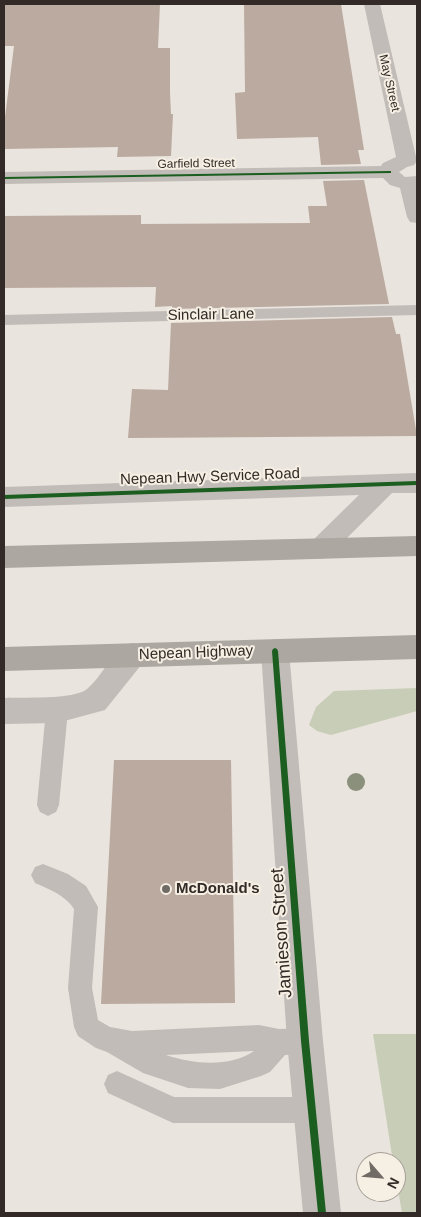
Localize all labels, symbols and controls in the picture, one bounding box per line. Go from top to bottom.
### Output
street label: May Street [375,53,403,113]
street label: Garfield Street [157,156,235,172]
street label: Sinclair Lane [167,305,255,325]
street label: Nepean Hwy Service Road [120,465,300,489]
street label: Nepean Highway [139,642,253,664]
street label: Jamieson Street [267,867,297,999]
place label: McDonald's [176,880,260,898]
marker: McDonald's [160,883,172,895]
north arrow [356,1152,406,1202]
text: N [384,1175,403,1191]

